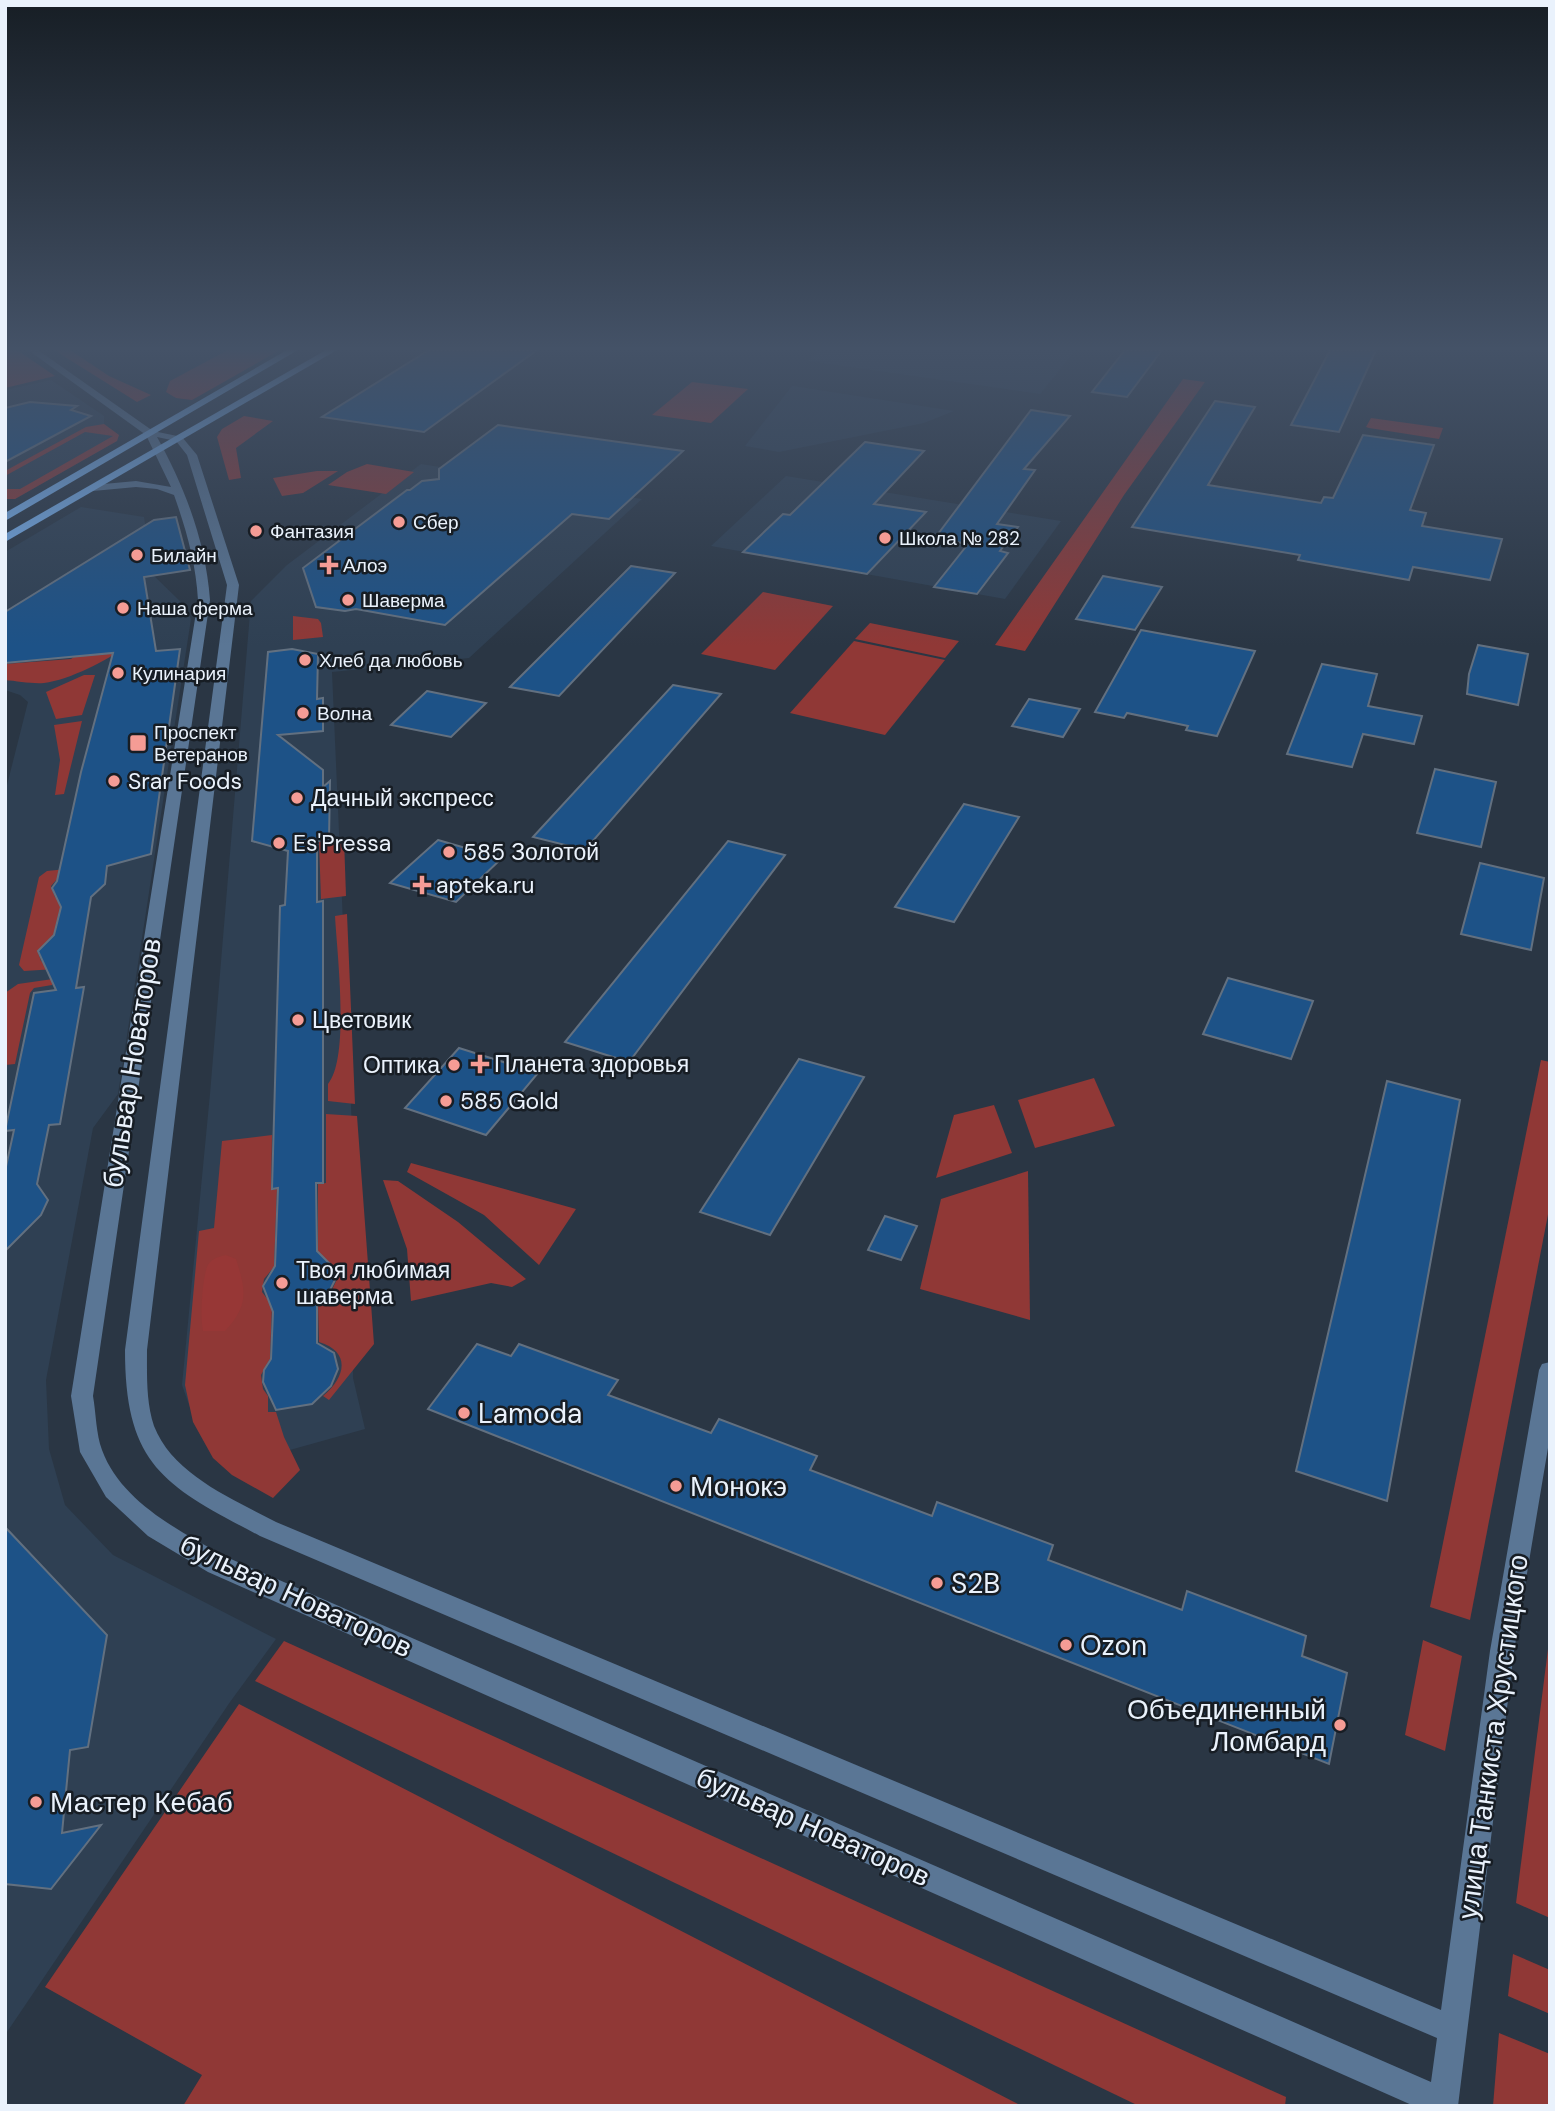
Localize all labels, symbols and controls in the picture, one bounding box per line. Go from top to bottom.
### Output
place label: Сбер [413,510,459,535]
marker: Сбер [391,514,407,530]
place label: Фантазия [270,519,354,544]
marker: Фантазия [248,523,264,539]
place label: Школа № 282 [899,526,1020,551]
marker: Школа № 282 [877,530,893,546]
place label: Билайн [151,543,217,568]
marker: Билайн [129,547,145,563]
place label: Алоэ [343,553,387,578]
marker: Алоэ [321,557,337,573]
place label: Шаверма [362,588,445,613]
marker: Шаверма [340,592,356,608]
place label: Наша ферма [137,596,253,621]
marker: Наша ферма [115,600,131,616]
place label: Хлеб да любовь [319,648,463,673]
marker: Хлеб да любовь [297,652,313,668]
place label: Кулинария [132,661,226,686]
marker: Кулинария [110,665,126,681]
place label: Волна [317,701,372,726]
marker: Волна [295,705,311,721]
place label: Проспект Ветеранов [154,720,248,767]
marker: Проспект Ветеранов [128,733,148,753]
place label: Srar Foods [128,766,242,796]
marker: Srar Foods [106,773,122,789]
place label: Дачный экспресс [311,783,494,813]
marker: Дачный экспресс [289,790,305,806]
place label: Es'Pressa [293,828,391,858]
marker: Es'Pressa [271,835,287,851]
place label: 585 Золотой [463,837,599,867]
marker: 585 Золотой [441,844,457,860]
place label: apteka.ru [436,870,534,900]
marker: apteka.ru [414,877,430,893]
street label: бульвар Новаторов [94,936,170,1190]
place label: Цветовик [312,1005,412,1035]
marker: Цветовик [290,1012,306,1028]
place label: Планета здоровья [494,1049,689,1079]
place label: Оптика [363,1050,440,1080]
marker: Планета здоровья [472,1056,488,1072]
marker: Оптика [446,1057,462,1073]
place label: 585 Gold [460,1086,559,1116]
marker: 585 Gold [438,1093,454,1109]
place label: Твоя любимая шаверма [296,1255,450,1311]
marker: Твоя любимая шаверма [274,1275,290,1291]
place label: Lamoda [478,1395,582,1432]
marker: Lamoda [456,1405,472,1421]
place label: Монокэ [690,1468,787,1505]
marker: Монокэ [668,1478,684,1494]
street label: бульвар Новаторов [174,1526,418,1666]
street label: улица Танкиста Хрустицкого [1449,1552,1537,1922]
place label: S2B [951,1565,1000,1602]
marker: S2B [929,1575,945,1591]
place label: Ozon [1080,1627,1147,1664]
marker: Ozon [1058,1637,1074,1653]
place label: Объединенный Ломбард [1127,1691,1326,1760]
marker: Объединенный Ломбард [1332,1717,1348,1733]
street label: бульвар Новаторов [690,1759,936,1895]
place label: Мастер Кебаб [50,1784,233,1821]
marker: Мастер Кебаб [28,1794,44,1810]

